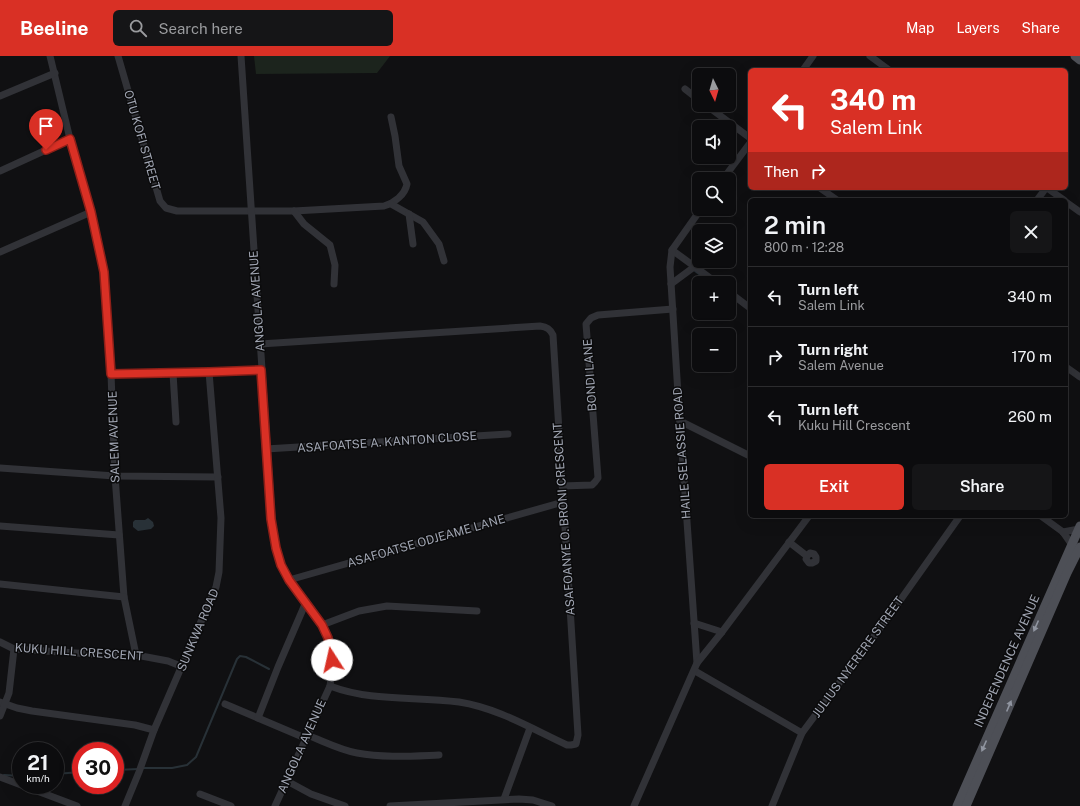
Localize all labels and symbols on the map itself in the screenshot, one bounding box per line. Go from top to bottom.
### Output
north arrow [692,68,736,112]
street label: OTU KOFI STREET [121,88,163,192]
pin [29,109,63,150]
street label: ANGOLA AVENUE [246,250,268,352]
street label: BONDI LANE [580,338,600,412]
street label: HAILE SELASSIE ROAD [670,386,694,520]
street label: SALEM AVENUE [105,391,123,483]
street label: ASAFOANYE O. BRONI CRESCENT [550,422,578,616]
street label: ASAFOATSE A. KANTON CLOSE [297,429,477,455]
street label: ASAFOATSE ODJEAME LANE [345,512,507,570]
street label: SUNKWA ROAD [174,587,222,673]
street label: INDEPENDENCE AVENUE [971,593,1043,729]
street label: JULIUS NYERERE STREET [809,594,907,720]
one-way arrow [1033,621,1039,632]
position arrow [311,639,353,681]
street label: KUKU HILL CRESCENT [14,641,144,663]
street label: ANGOLA AVENUE [275,697,329,795]
one-way arrow [1006,700,1013,712]
one-way arrow [980,740,986,752]
speed limit sign: 30 [72,742,124,794]

